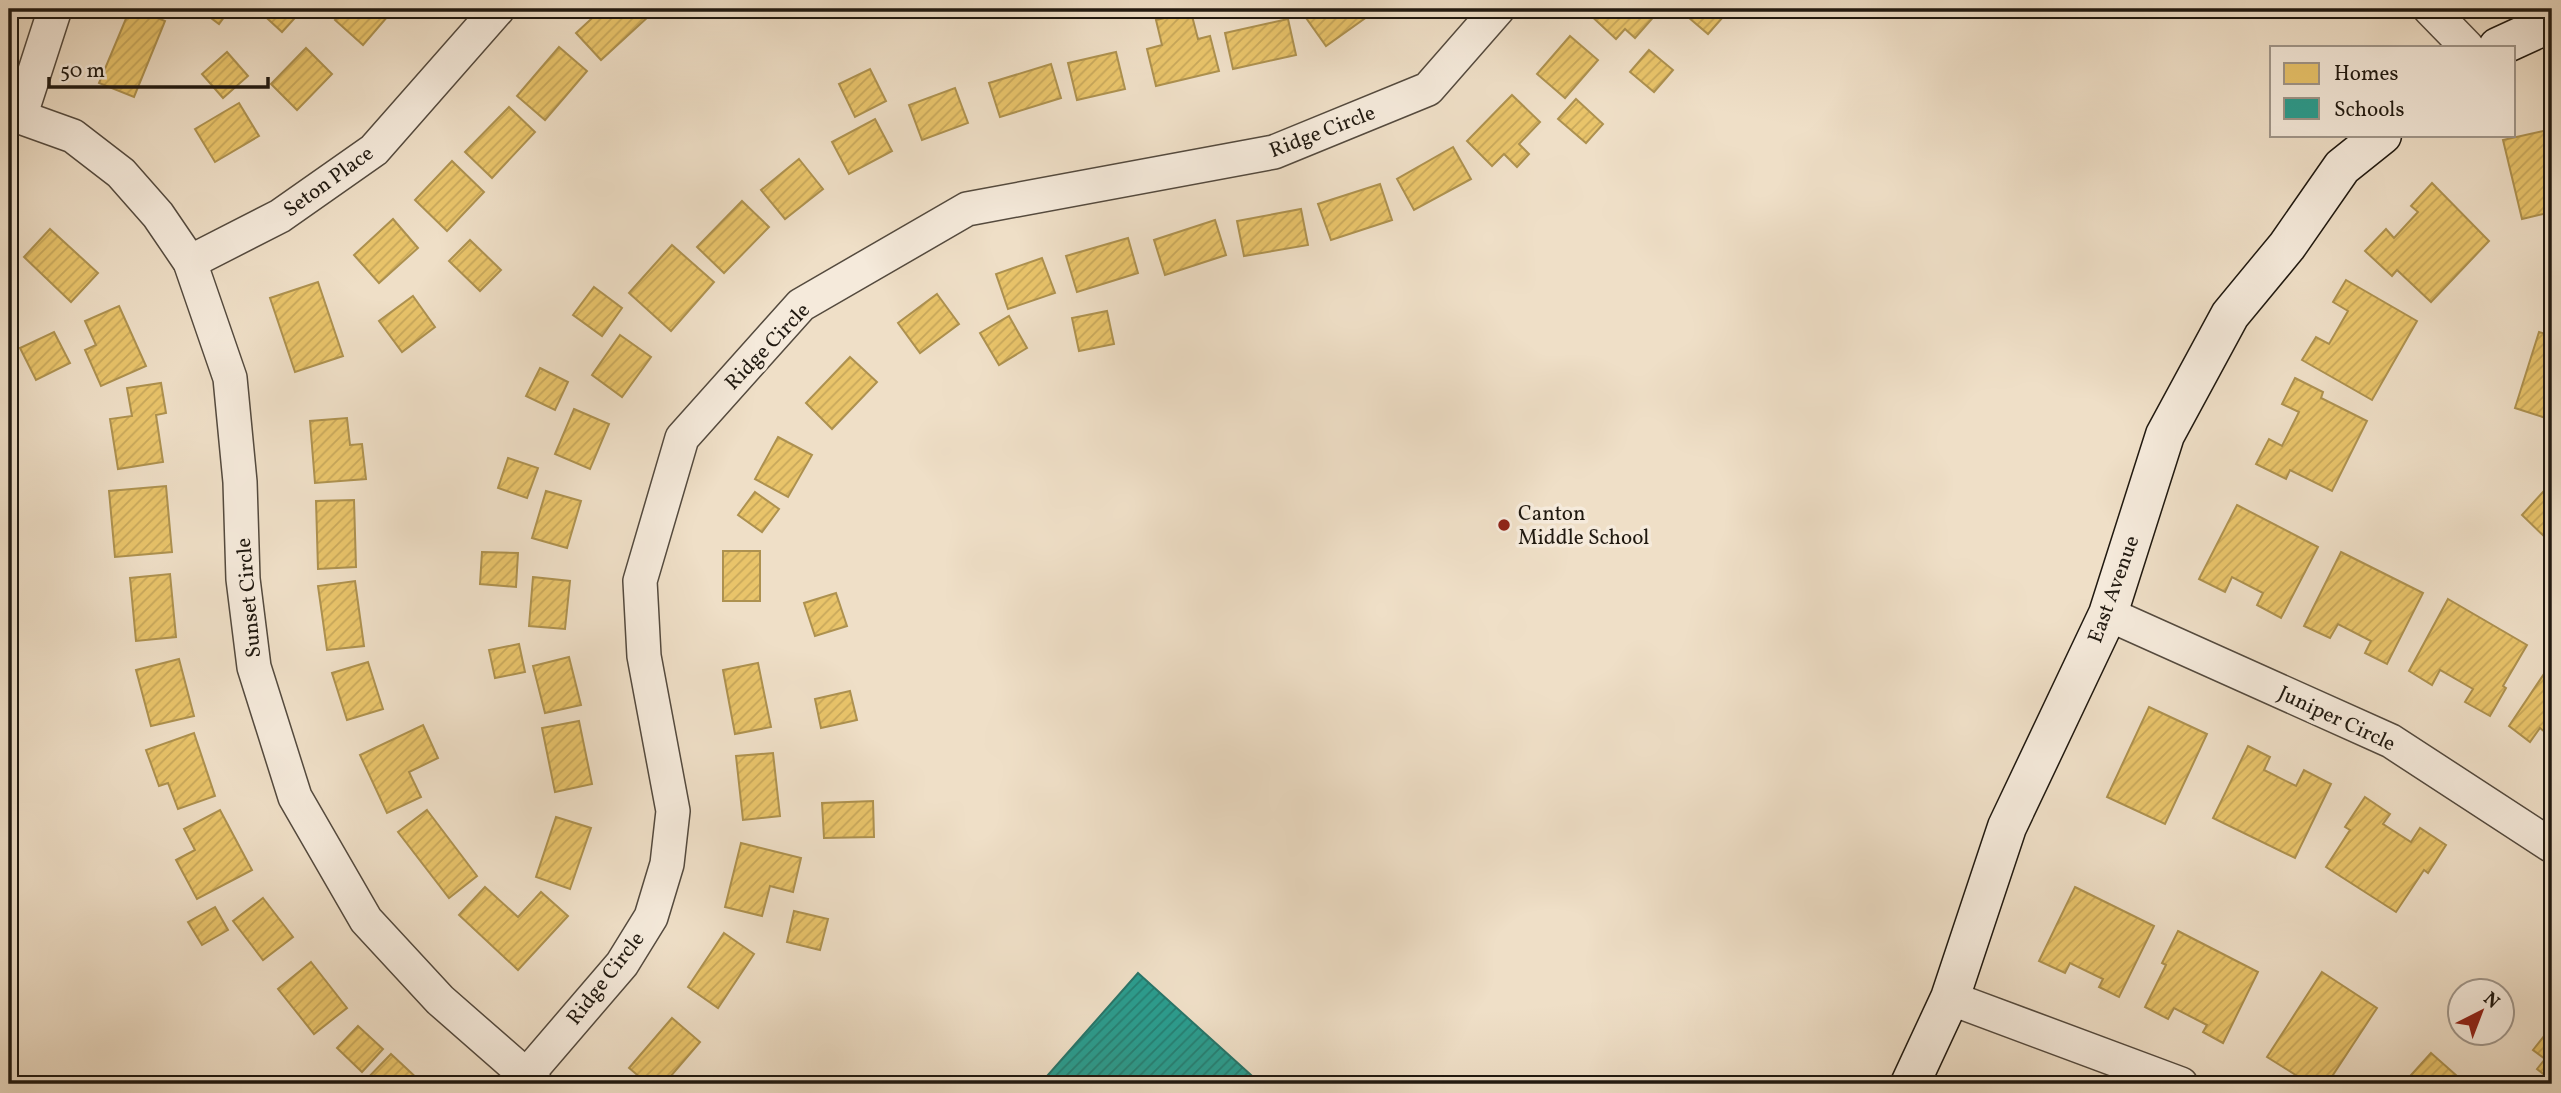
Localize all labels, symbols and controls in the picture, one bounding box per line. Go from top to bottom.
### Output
scale bar [49,46,268,90]
legend [2270,46,2516,136]
text: 50 m [60,57,105,86]
text: Homes [2334,60,2399,89]
text: Schools [2334,96,2404,125]
street label: Ridge Circle [1265,99,1380,166]
street label: Seton Place [278,140,380,225]
street label: Ridge Circle [719,297,817,397]
place label: Canton Middle School [1518,500,1649,553]
marker: Canton Middle School [1496,517,1512,533]
street label: East Avenue [2082,532,2147,647]
street label: Sunset Circle [230,537,269,659]
street label: Juniper Circle [2273,679,2400,759]
street label: Ridge Circle [560,926,652,1032]
north arrow [2446,978,2516,1048]
text: N [2477,987,2505,1015]

